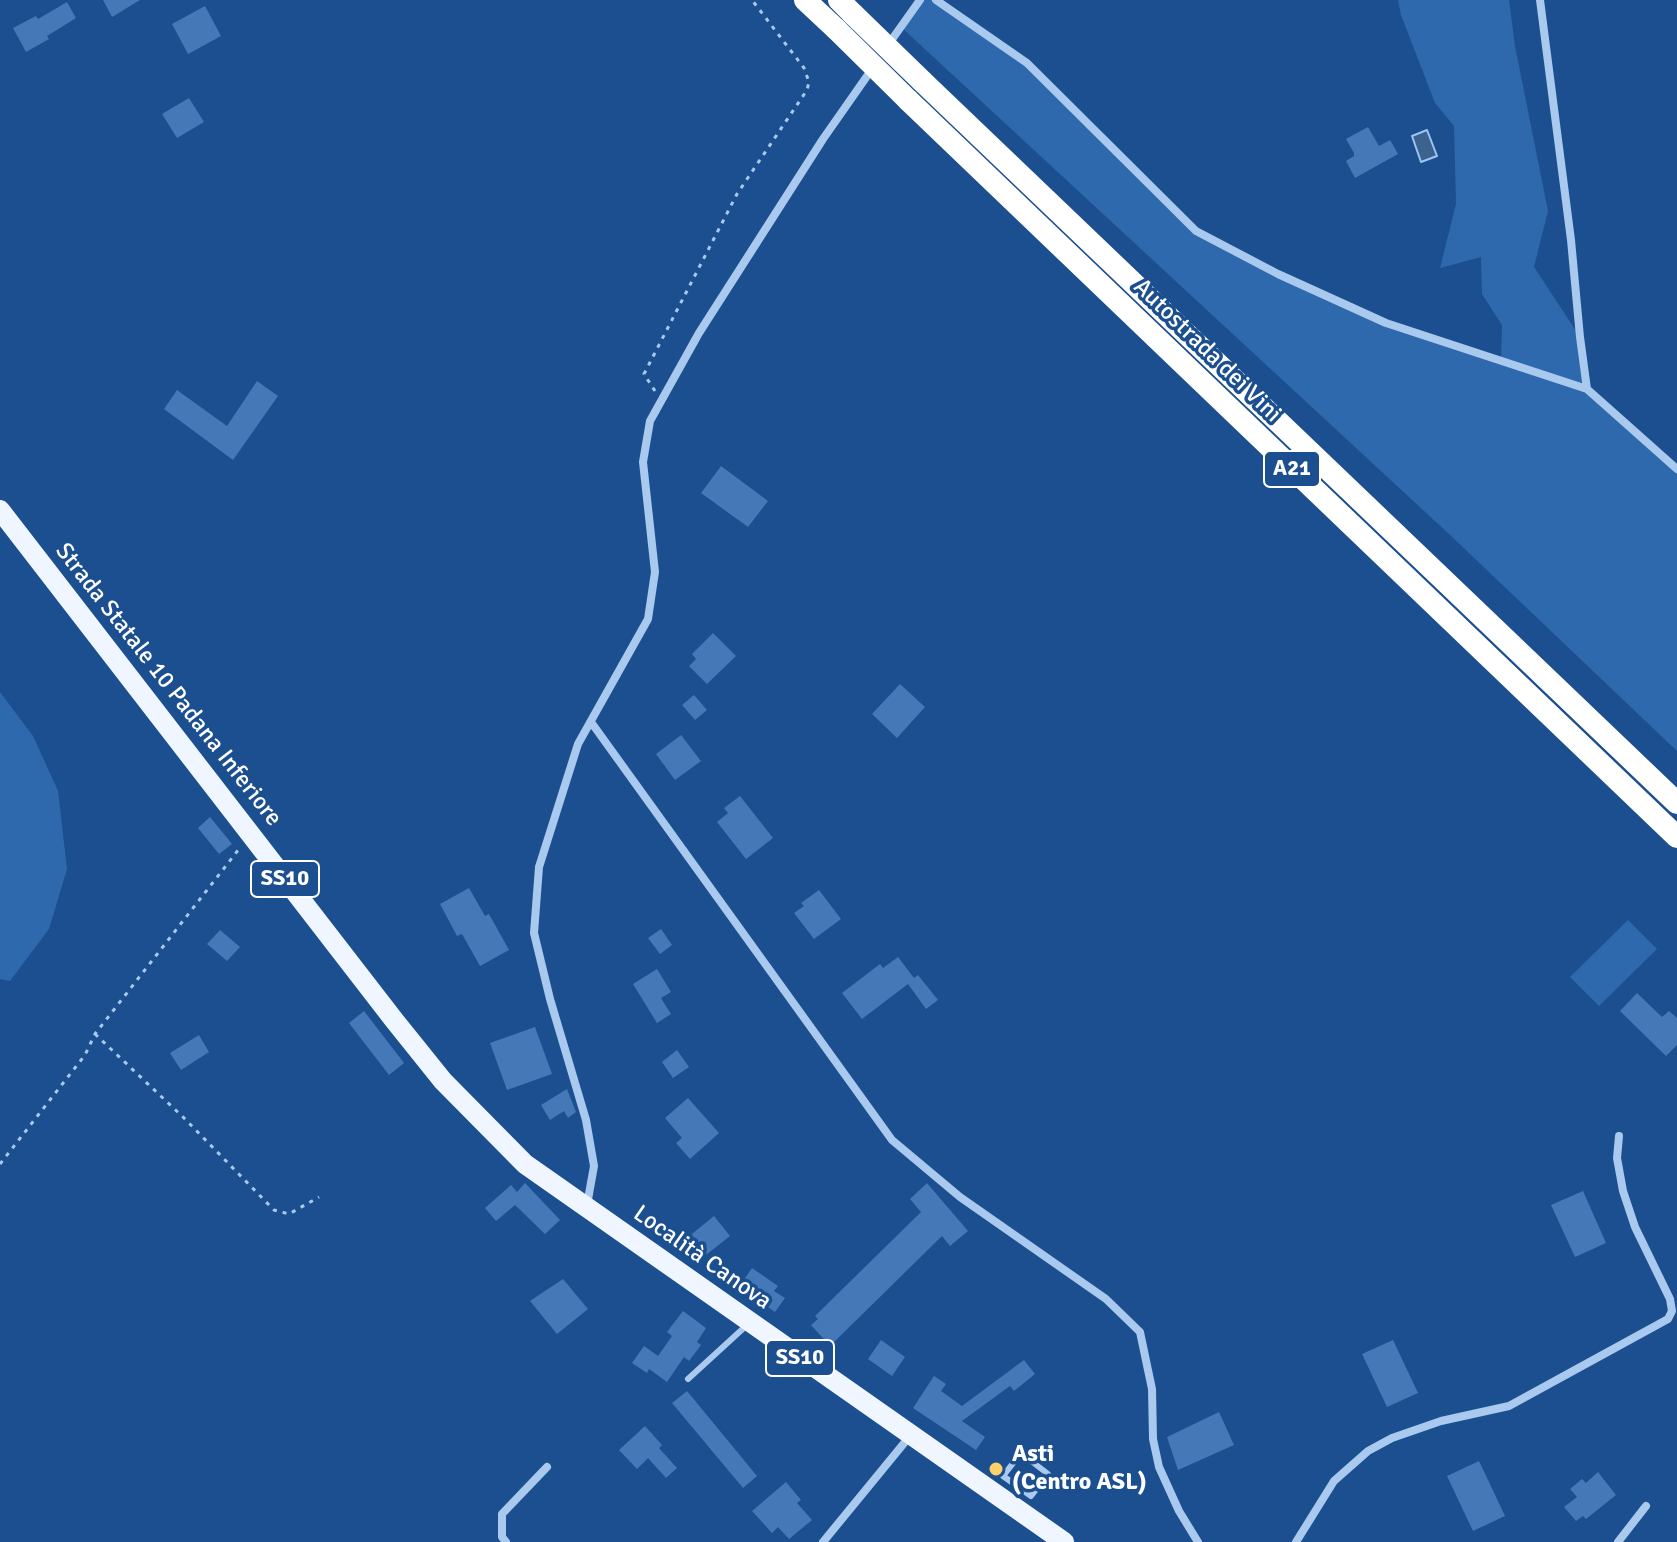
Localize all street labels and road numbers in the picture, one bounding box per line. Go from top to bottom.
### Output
street label: Autostrada dei Vini [1127,273,1287,429]
road number: A21 [1264,451,1320,487]
street label: Strada Statale 10 Padana Inferiore [49,538,287,832]
road number: SS10 [251,861,319,897]
street label: Località Canova [627,1200,777,1316]
road number: SS10 [766,1340,834,1376]

